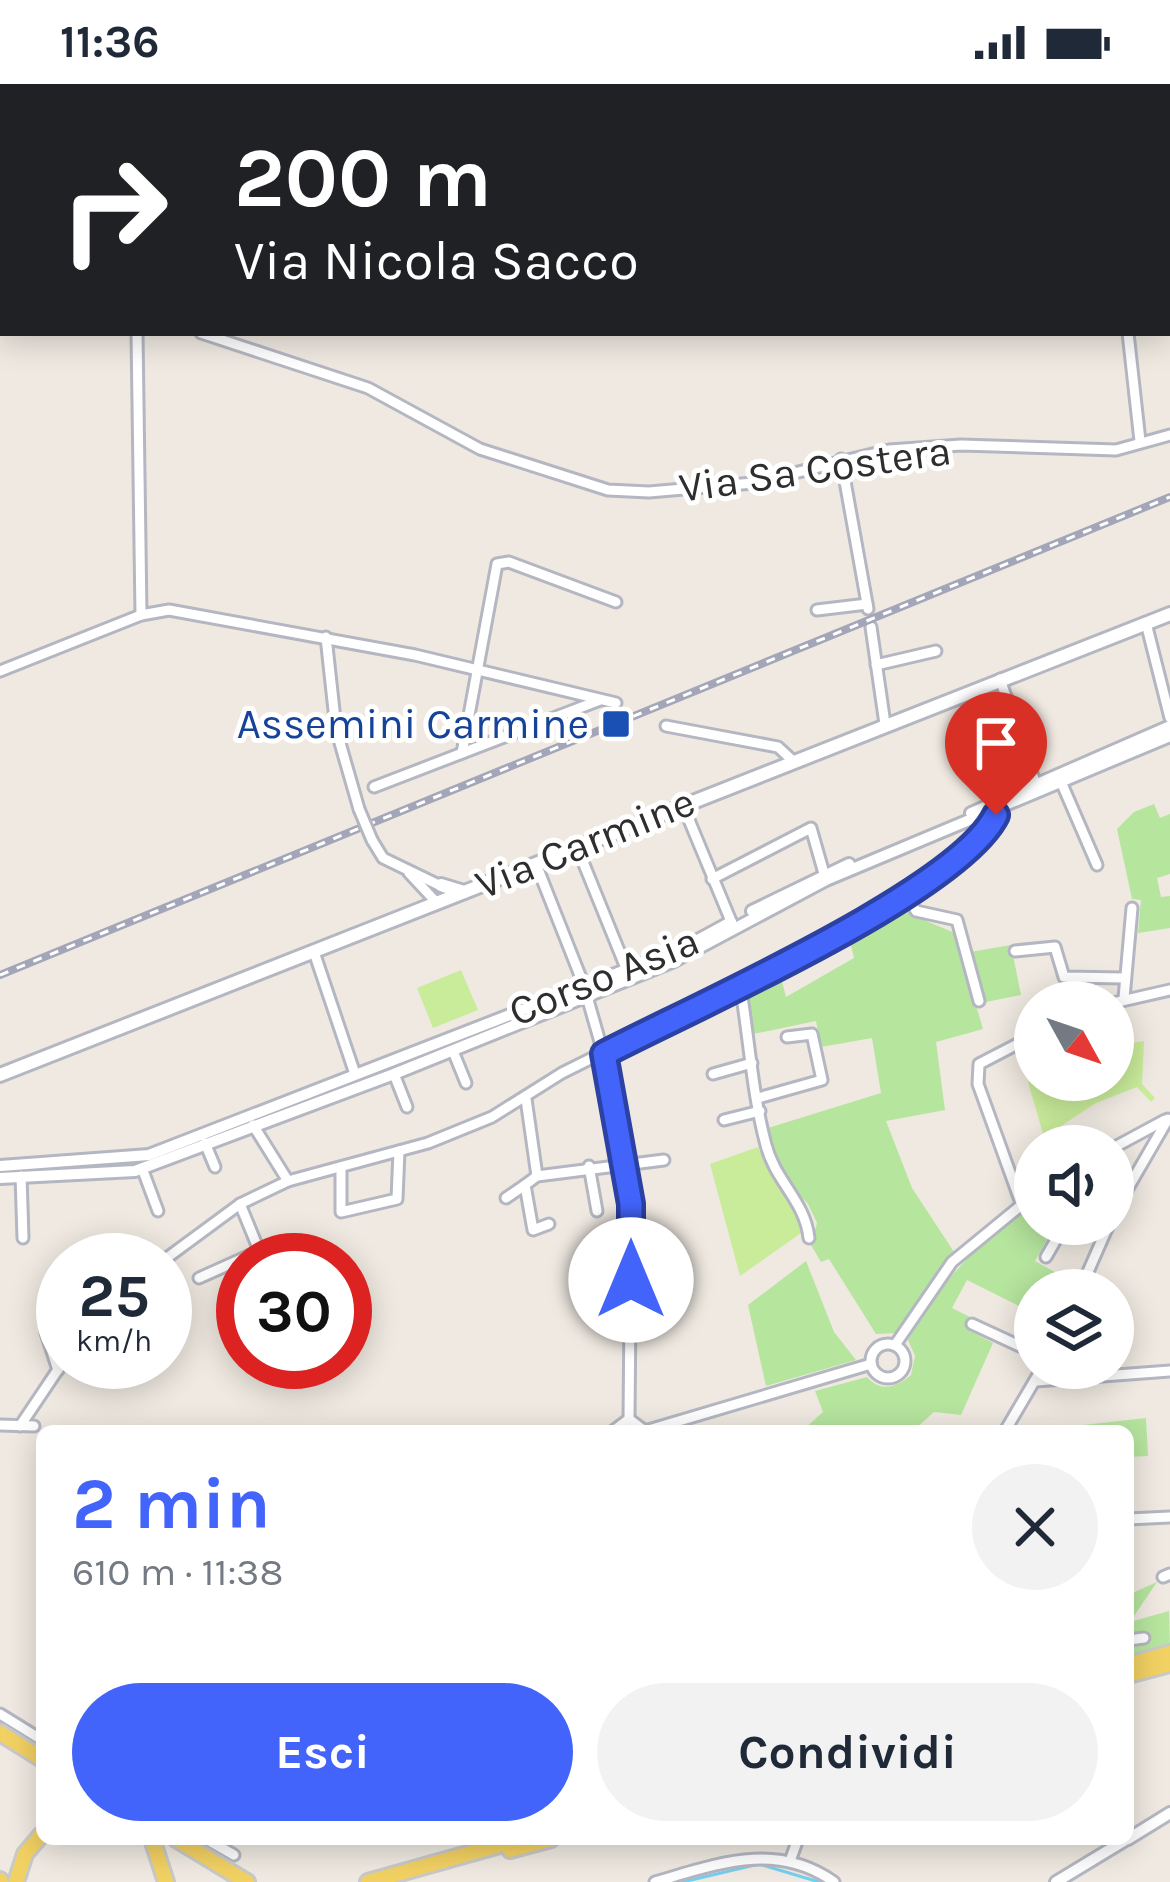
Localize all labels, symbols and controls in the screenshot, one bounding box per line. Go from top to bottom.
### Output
text: 11:36 [60,16,160,68]
text: 200 m [234,129,492,227]
icon: right [36,132,192,288]
text: Via Nicola Sacco [234,229,639,293]
street label: Via Sa Costera [676,425,954,513]
pin [945,692,1047,815]
place label: Assemini Carmine [237,699,589,749]
marker: Assemini Carmine [600,708,632,740]
icon: arrive [963,710,1029,776]
street label: Via Carmine [468,776,702,910]
street label: Corso Asia [502,915,706,1037]
north arrow [1014,981,1134,1101]
map controls [1014,981,1134,1389]
button: sound [1014,1125,1134,1245]
position arrow [568,1217,694,1343]
speed limit sign: 30 [216,1233,372,1389]
text: 25 [78,1261,150,1331]
button: layers [1014,1269,1134,1389]
text: km/h [76,1323,152,1359]
text: 2 min [72,1462,271,1546]
button: close [972,1464,1098,1590]
text: 610 m · 11:38 [72,1549,283,1595]
button: Esci [72,1683,573,1821]
button: Condividi [597,1683,1098,1821]

